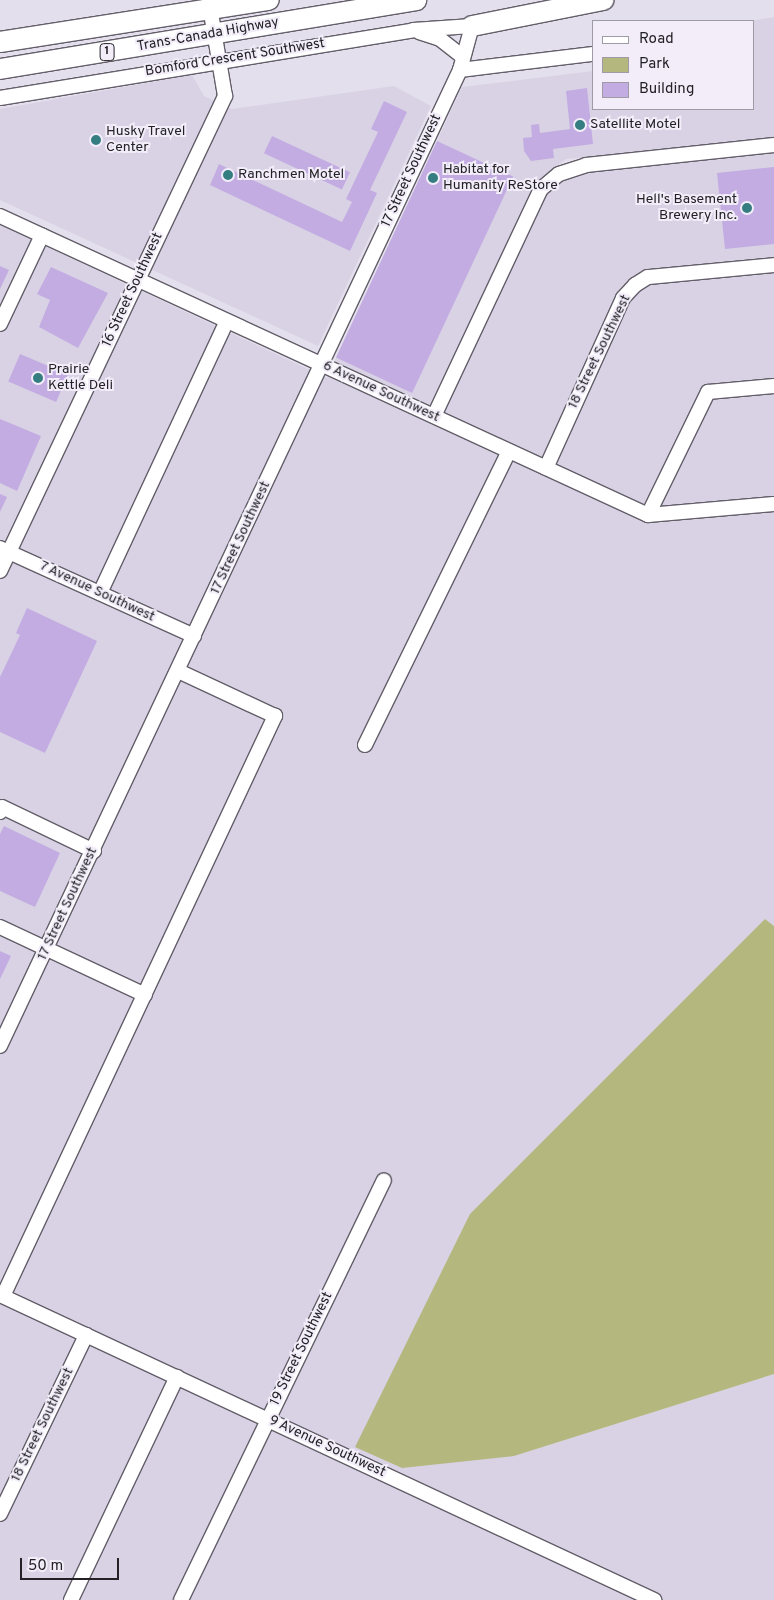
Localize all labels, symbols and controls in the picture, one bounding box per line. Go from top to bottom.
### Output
street label: Trans-Canada Highway [136,14,280,56]
legend [592,20,754,110]
text: Road [639,30,674,49]
street label: Bomford Crescent Southwest [144,35,326,81]
road number: 1 [100,42,114,62]
text: Park [639,55,670,74]
text: Building [639,80,694,99]
street label: 17 Street Southwest [378,112,446,230]
place label: Satellite Motel [590,117,680,133]
marker: Satellite Motel [574,119,586,131]
place label: Husky Travel Center [106,124,186,156]
marker: Husky Travel Center [90,134,102,146]
place label: Habitat for Humanity ReStore [443,162,558,194]
place label: Ranchmen Motel [238,167,344,183]
marker: Ranchmen Motel [222,169,234,181]
marker: Habitat for Humanity ReStore [427,172,439,184]
place label: Hell's Basement Brewery Inc. [636,192,737,224]
marker: Hell's Basement Brewery Inc. [741,202,753,214]
street label: 16 Street Southwest [99,230,167,350]
street label: 18 Street Southwest [565,292,635,412]
street label: 6 Avenue Southwest [320,357,442,427]
place label: Prairie Kettle Deli [48,362,113,394]
marker: Prairie Kettle Deli [32,372,44,384]
street label: 17 Street Southwest [207,479,275,597]
street label: 7 Avenue Southwest [36,558,158,626]
street label: 17 Street Southwest [34,845,102,963]
street label: 19 Street Southwest [267,1289,337,1409]
street label: 18 Street Southwest [8,1365,78,1485]
street label: 9 Avenue Southwest [266,1412,388,1482]
scale bar [22,1548,121,1580]
text: 50 m [28,1557,63,1576]

